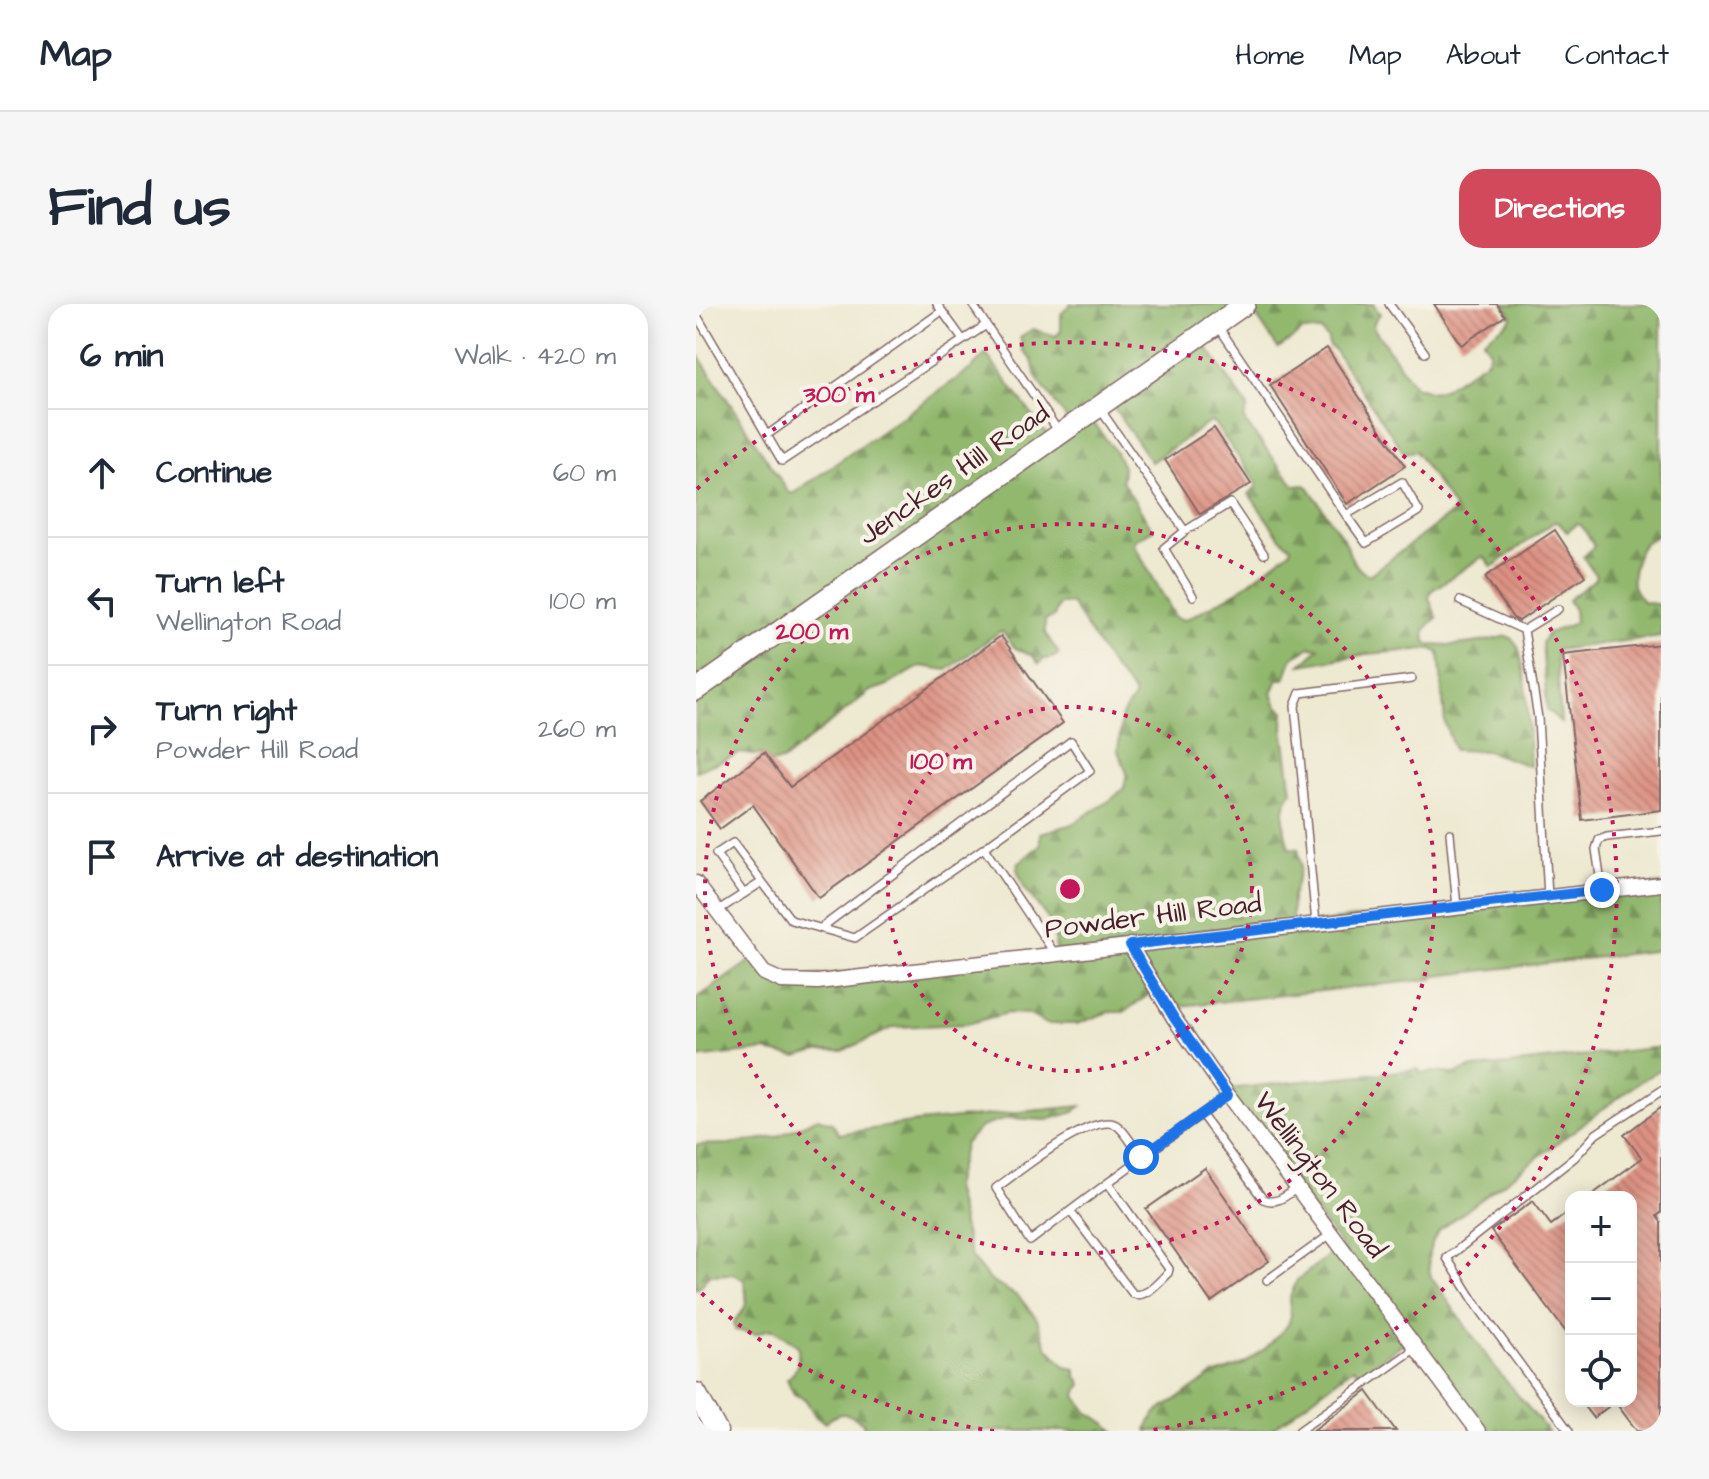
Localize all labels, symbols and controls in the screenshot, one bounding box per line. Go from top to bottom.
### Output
text: Map [40,29,112,81]
text: Home [1235,36,1305,75]
text: Map [1349,36,1402,75]
text: About [1446,36,1521,75]
text: Contact [1565,36,1669,75]
text: Find us [48,169,231,247]
button: Directions [1459,169,1661,248]
text: 6 min [80,332,164,380]
text: Walk · 420 m [454,338,616,374]
text: 300 m [803,378,875,412]
street label: Jenckes Hill Road [851,394,1057,554]
icon: ahead [80,451,124,495]
text: Continue [156,452,272,494]
text: 60 m [553,455,616,491]
text: Turn left [156,562,284,604]
icon: left [80,579,124,623]
text: 100 m [549,583,616,619]
text: Wellington Road [156,604,341,640]
text: 200 m [775,615,848,649]
text: Turn right [156,690,297,732]
icon: right [80,707,124,751]
text: 260 m [538,711,616,747]
text: Powder Hill Road [156,732,358,768]
text: 100 m [910,745,972,779]
icon: arrive [80,835,124,879]
text: Arrive at destination [156,836,438,878]
route end [1584,872,1620,908]
centre of rings [1056,875,1084,903]
street label: Powder Hill Road [1042,883,1264,949]
street label: Wellington Road [1244,1084,1396,1267]
route start [1123,1139,1159,1175]
map controls [1565,1191,1637,1407]
button: + [1565,1191,1637,1263]
button: − [1565,1263,1637,1335]
button: locate [1565,1335,1637,1407]

